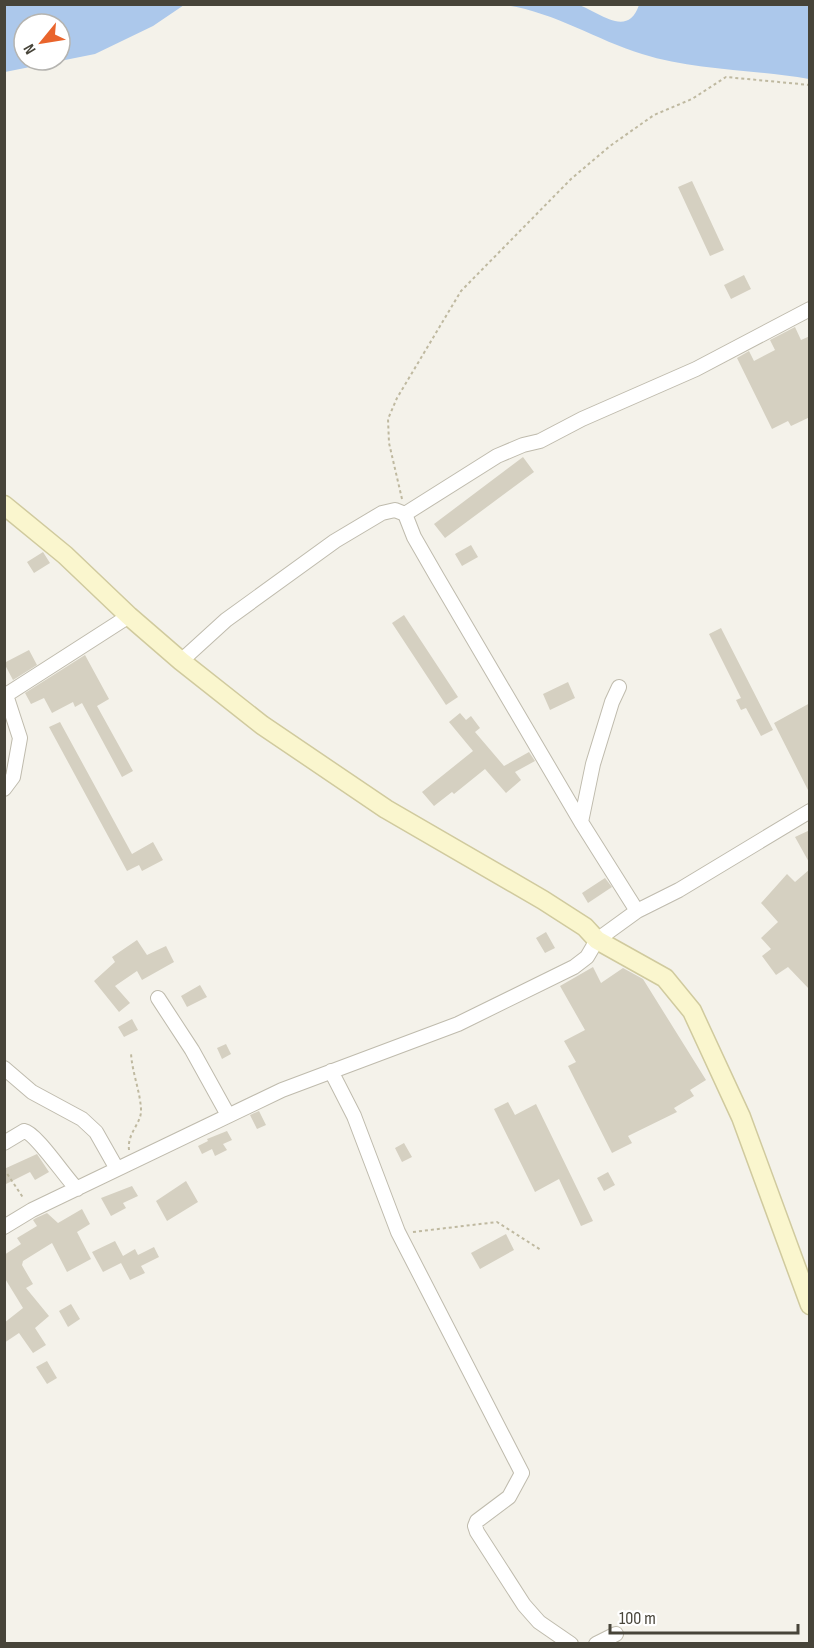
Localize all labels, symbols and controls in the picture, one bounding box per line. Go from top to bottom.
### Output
north arrow [12,12,72,72]
text: N [20,40,41,57]
scale bar [610,1597,798,1635]
text: 100 m [619,1608,656,1629]

